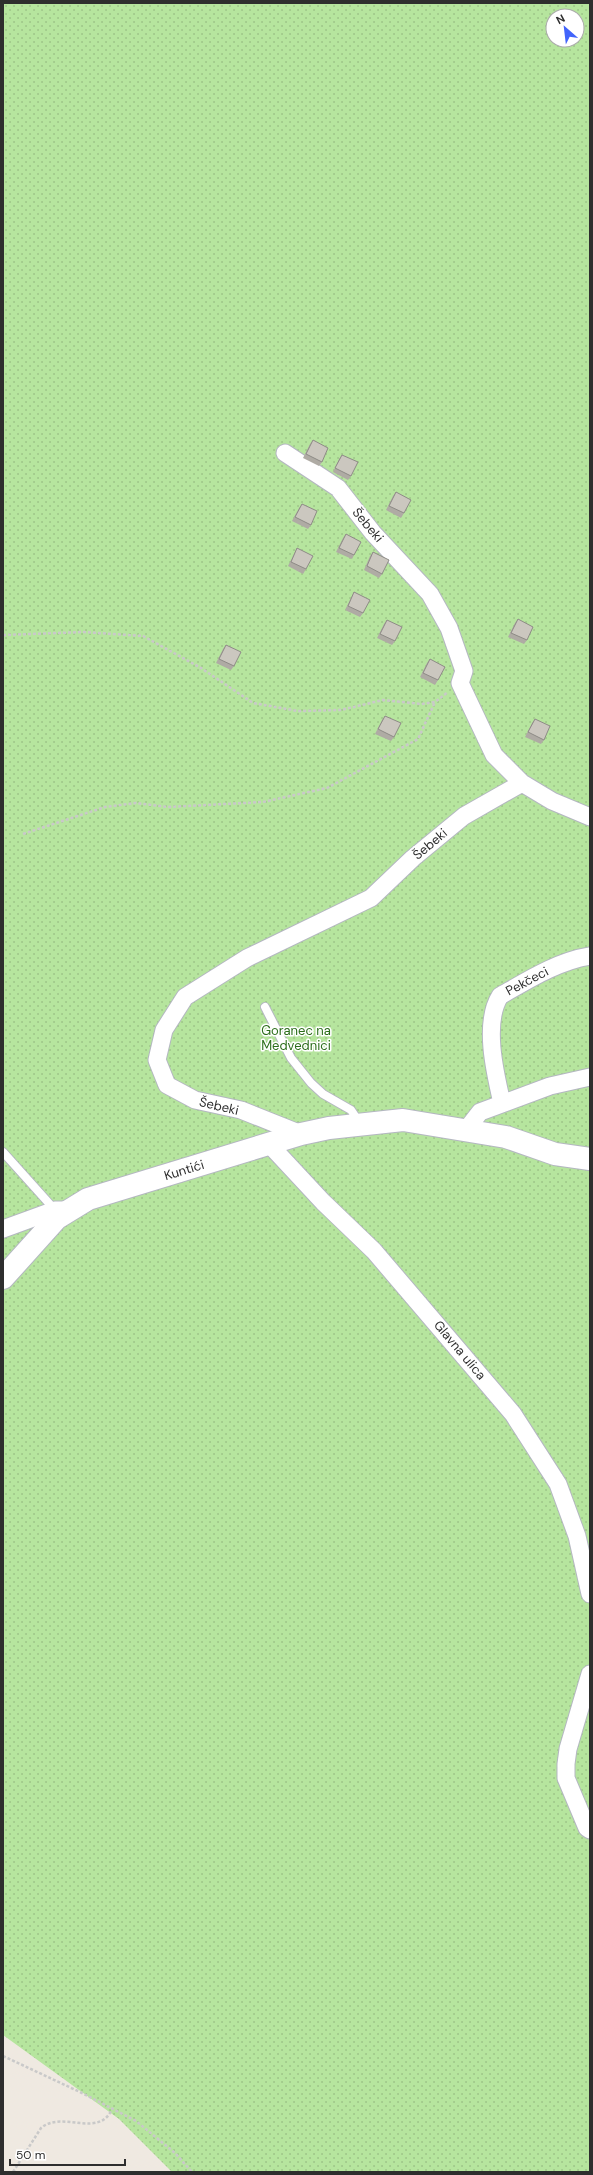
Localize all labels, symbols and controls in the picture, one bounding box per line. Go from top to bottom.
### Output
north arrow [545,8,585,48]
text: N [553,11,567,27]
street label: Šebeki [349,504,387,546]
street label: Šebeki [409,825,451,863]
street label: Pekčeci [503,963,551,999]
park label: Goranec na Medvednici [261,1022,331,1054]
street label: Šebeki [198,1093,240,1119]
street label: Kuntići [162,1156,206,1184]
street label: Glavna ulica [430,1317,490,1383]
scale bar [10,2141,125,2167]
text: 50 m [16,2147,45,2163]

